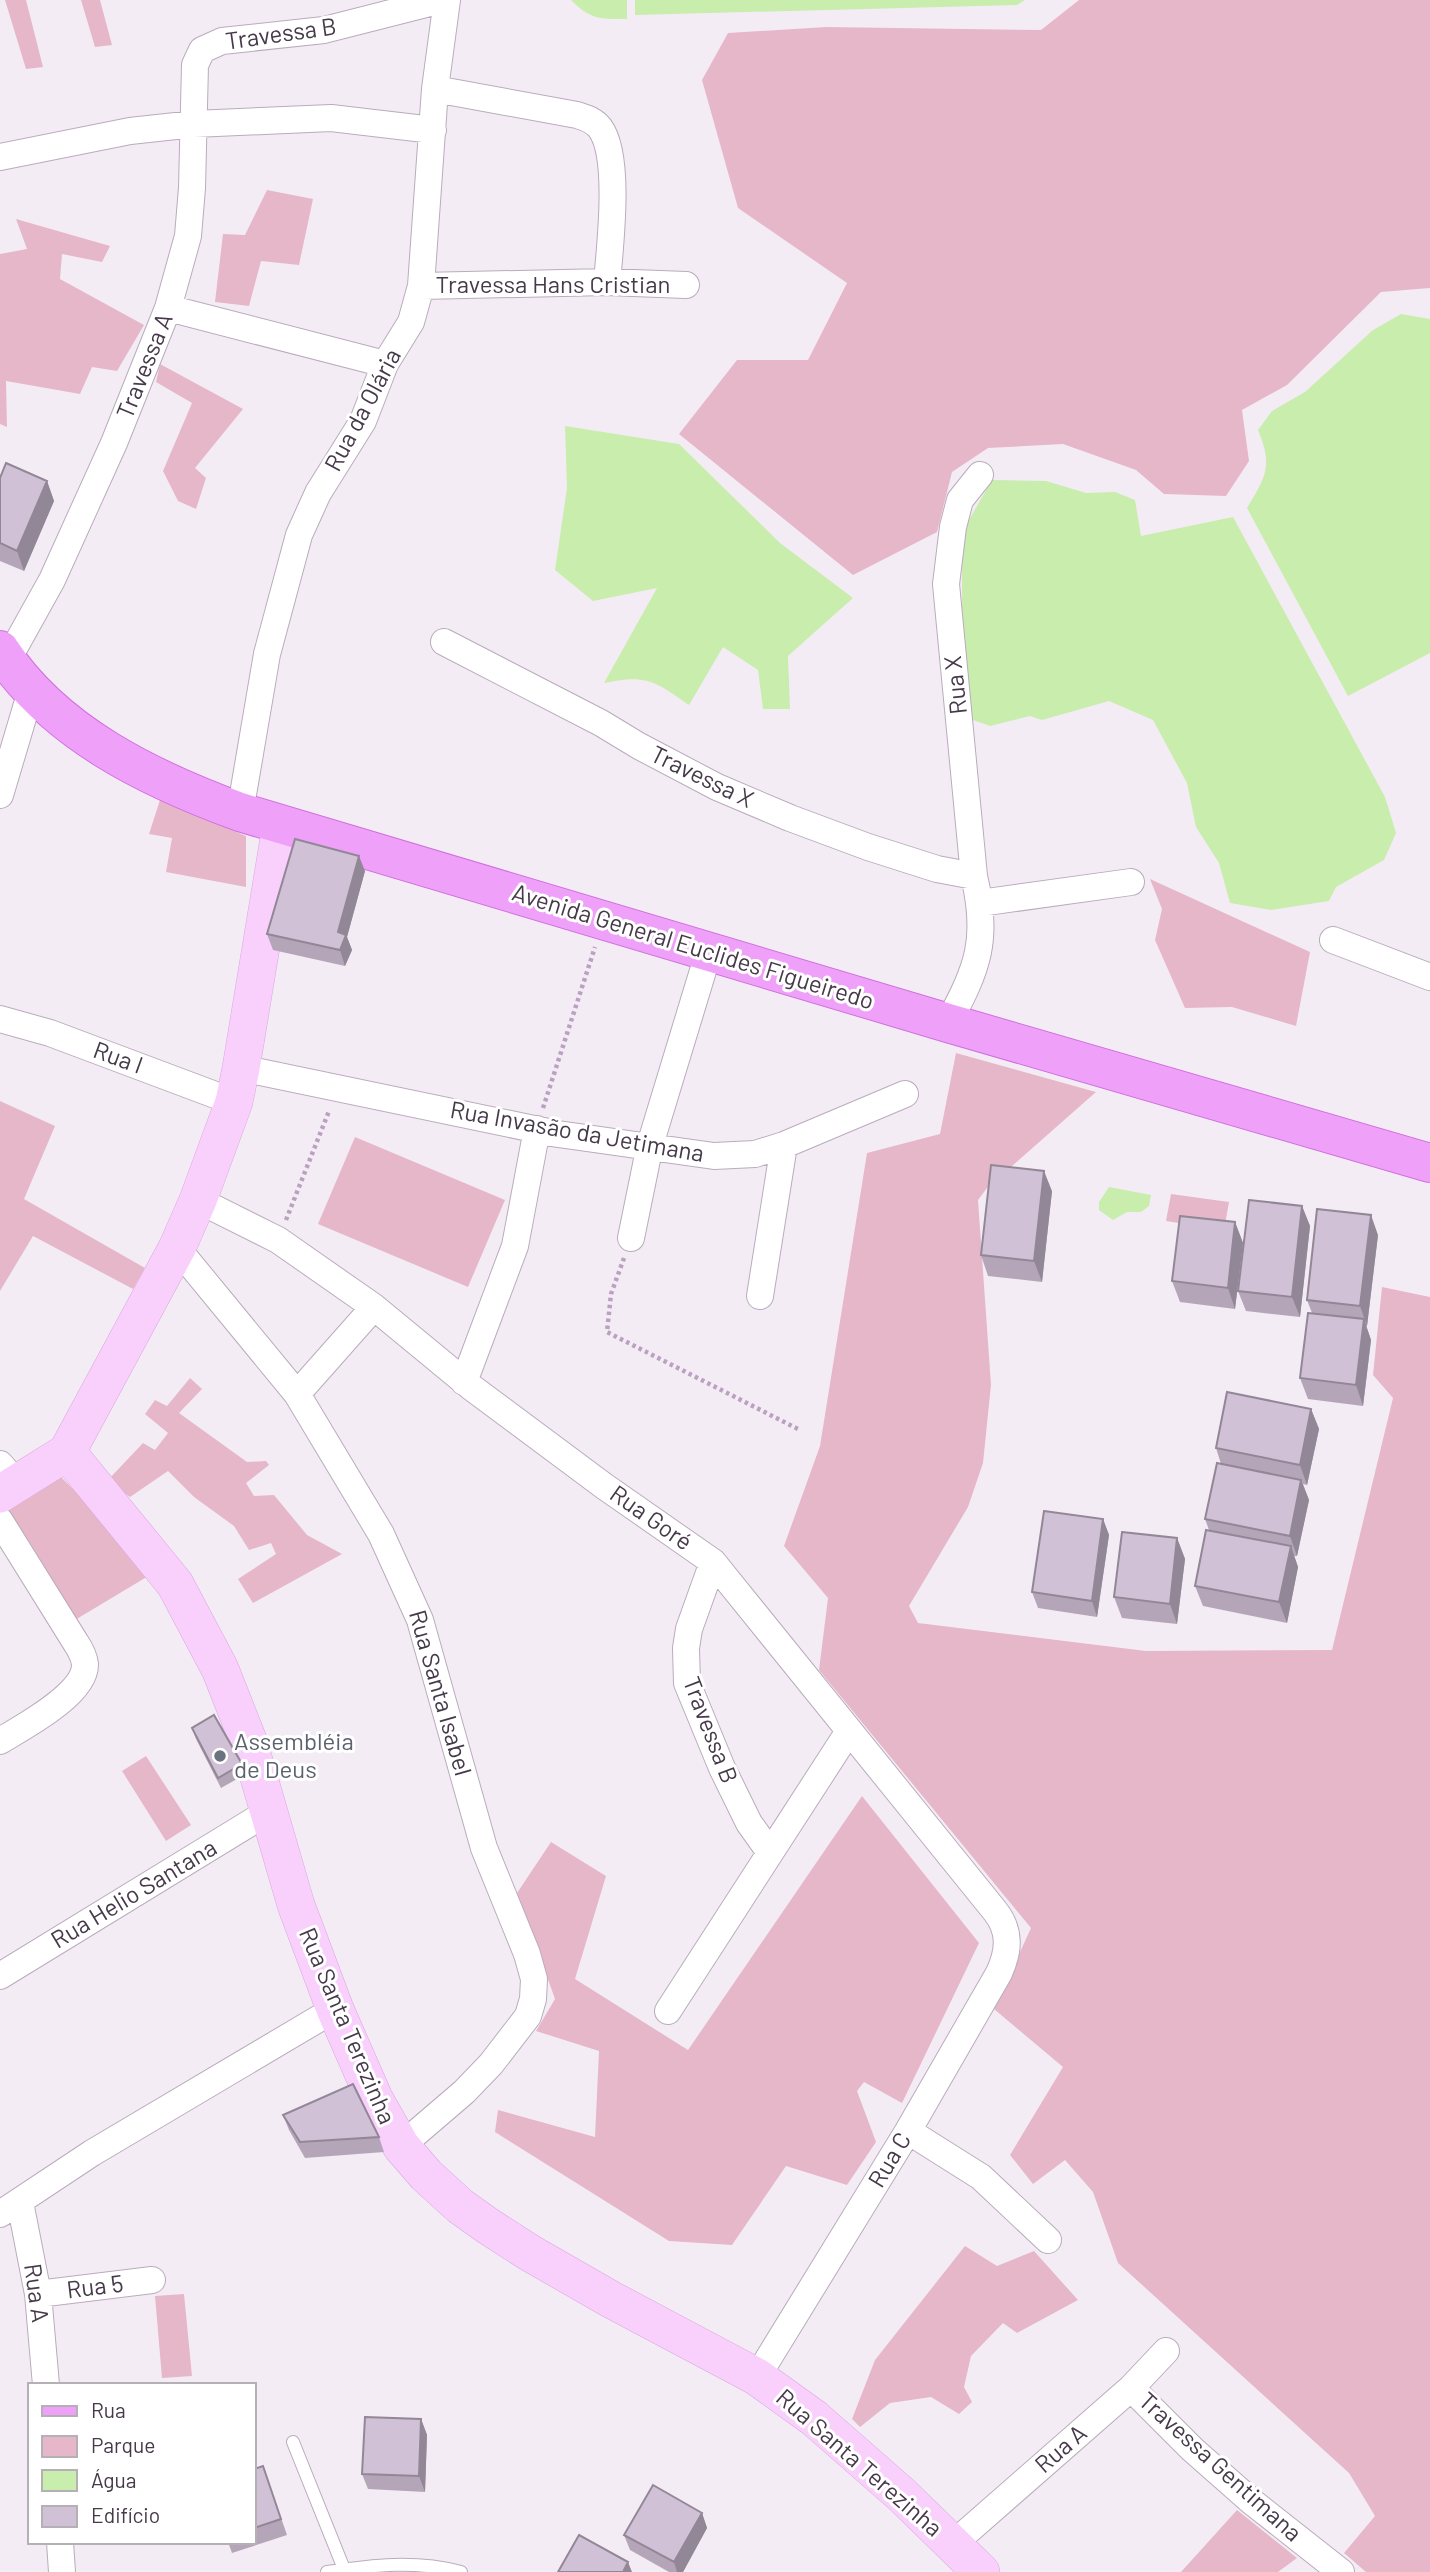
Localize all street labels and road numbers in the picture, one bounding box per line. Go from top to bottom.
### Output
street label: Travessa B [224,10,338,55]
street label: Travessa Hans Cristian [436,269,670,298]
street label: Travessa A [109,308,178,422]
street label: Rua da Olária [317,343,406,476]
street label: Rua X [937,654,972,716]
street label: Travessa X [647,738,759,813]
street label: Avenida General Euclides Figueiredo [509,877,878,1015]
street label: Rua I [90,1034,147,1079]
street label: Rua Invasão da Jetimana [448,1094,706,1167]
street label: Rua Goré [605,1478,699,1556]
street label: Rua Santa Isabel [404,1606,479,1779]
street label: Travessa B [678,1672,745,1787]
street label: Rua Helio Santana [45,1832,221,1954]
street label: Rua Santa Terezinha [294,1923,403,2128]
street label: Rua C [861,2126,916,2192]
street label: Rua A [19,2261,56,2324]
street label: Rua 5 [65,2268,125,2303]
street label: Rua Santa Terezinha [771,2382,949,2542]
street label: Travessa Gentimana [1134,2385,1308,2547]
street label: Rua A [1028,2418,1092,2478]

